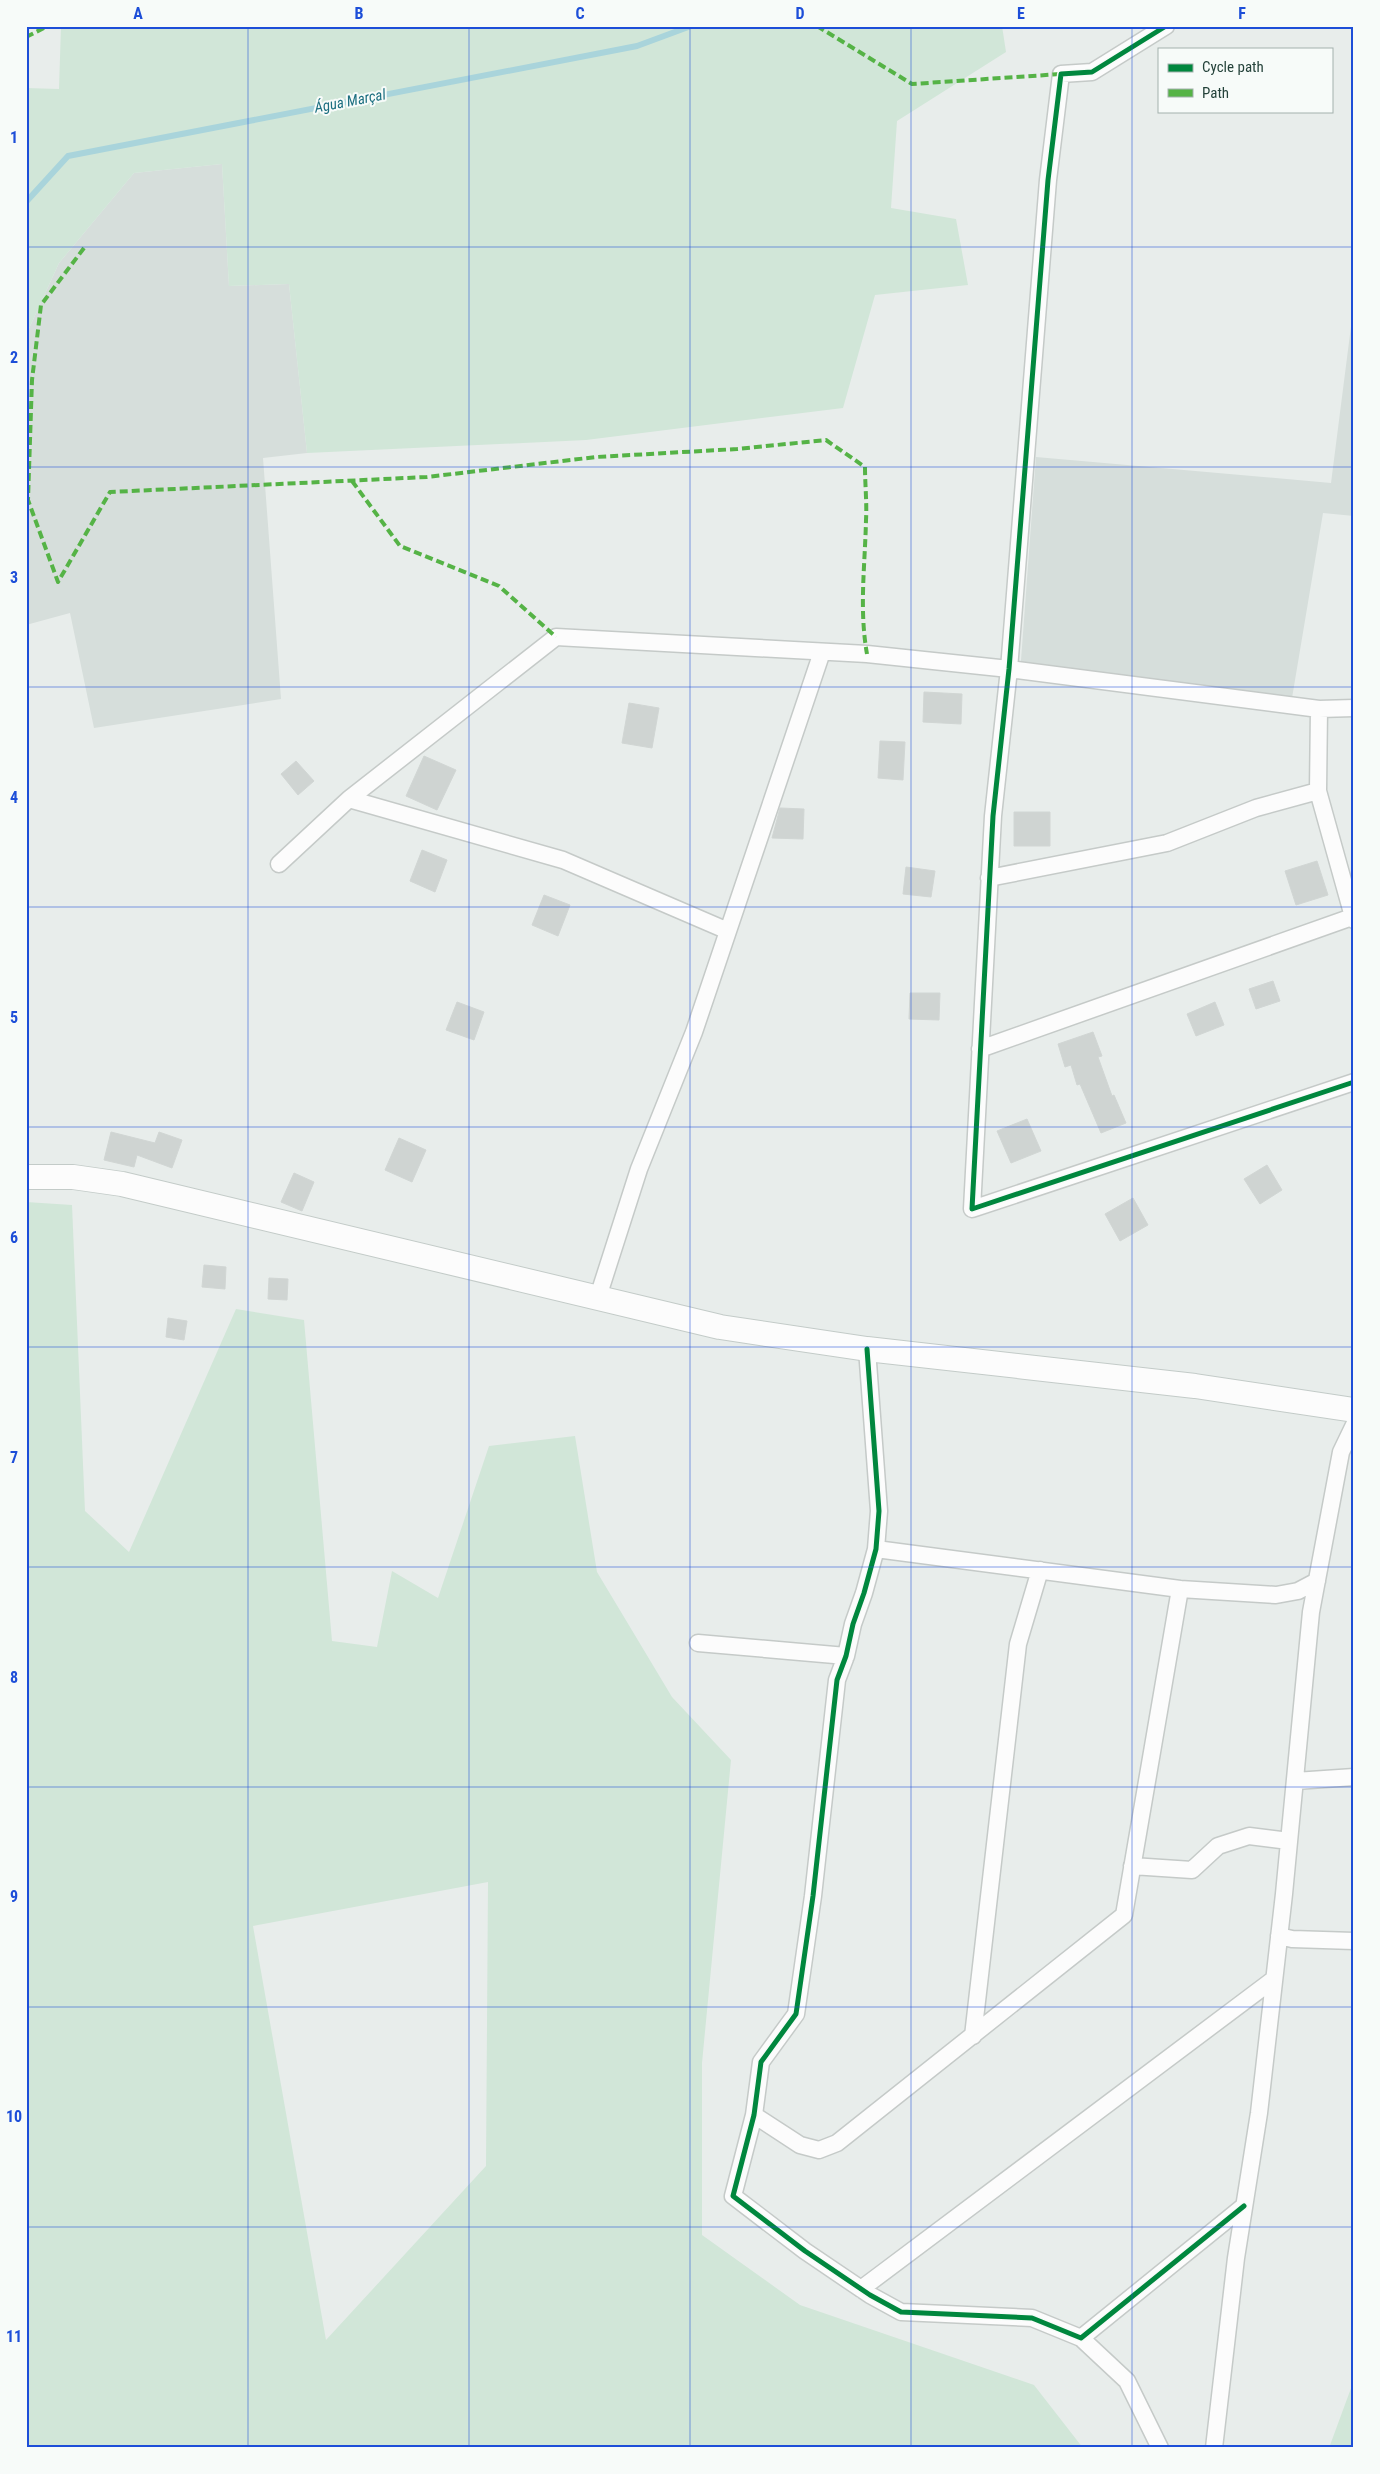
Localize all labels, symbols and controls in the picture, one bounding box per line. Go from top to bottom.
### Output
text: A [133,4,143,23]
text: B [355,4,364,23]
text: C [575,4,585,23]
text: D [795,4,805,23]
text: E [1017,4,1025,23]
text: F [1238,4,1246,23]
legend [1158,48,1332,112]
text: Cycle path [1202,58,1264,76]
text: Path [1202,84,1229,102]
water label: Água Marçal [312,85,388,117]
text: 1 [10,128,18,147]
text: 2 [10,348,18,367]
text: 3 [10,568,18,587]
text: 4 [10,788,18,807]
text: 5 [10,1008,18,1027]
text: 6 [10,1228,18,1247]
text: 7 [10,1448,18,1467]
text: 8 [10,1668,18,1687]
text: 9 [10,1887,18,1906]
text: 10 [6,2107,22,2126]
text: 11 [6,2327,22,2346]

